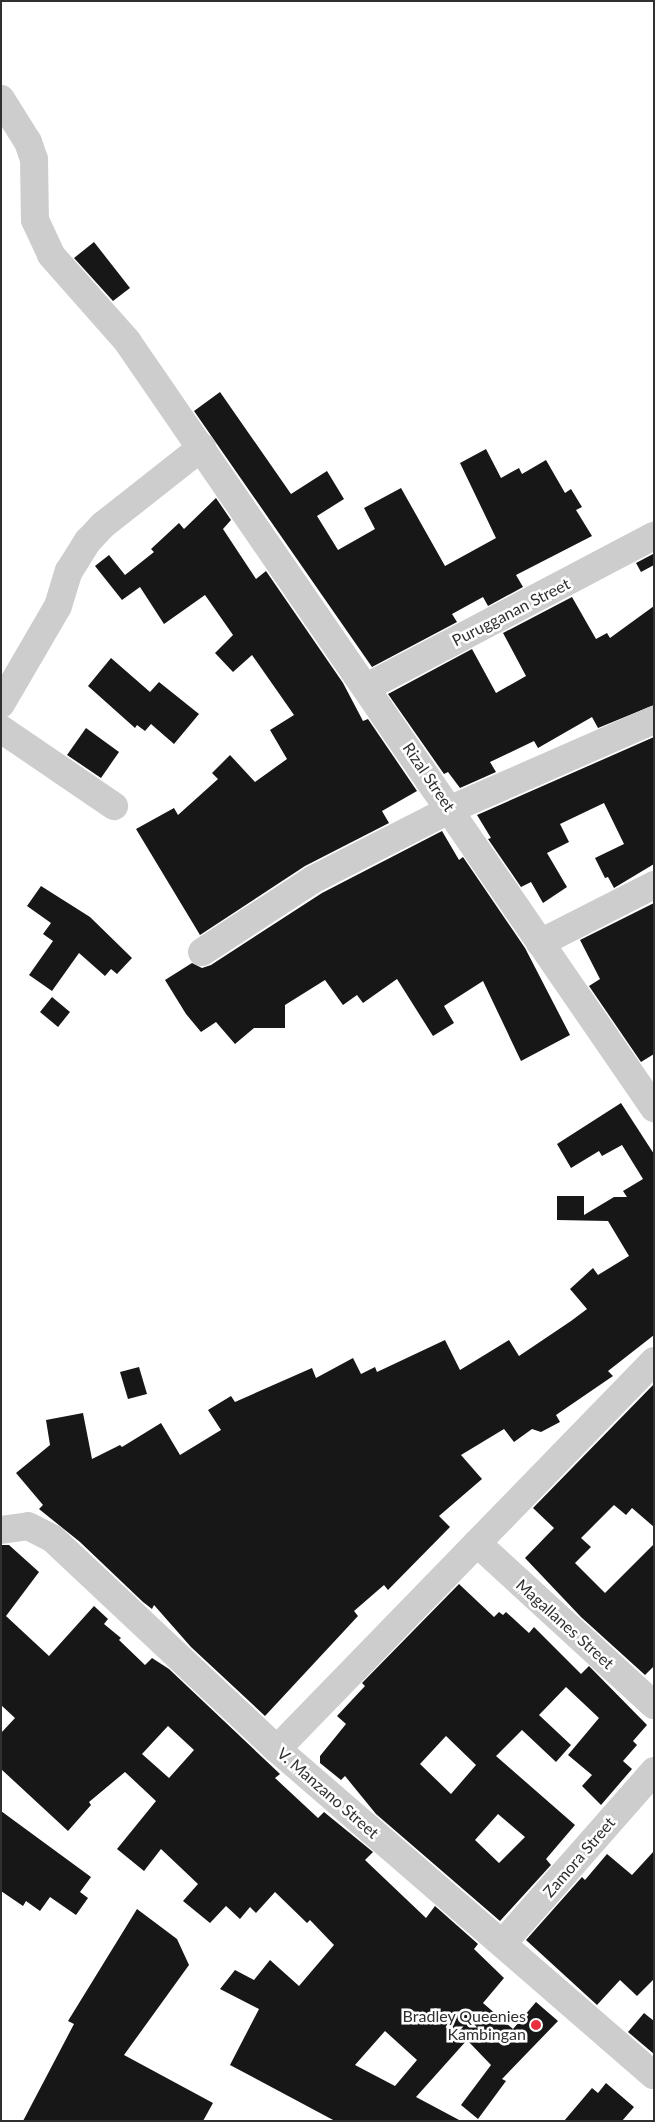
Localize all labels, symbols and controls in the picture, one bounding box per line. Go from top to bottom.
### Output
street label: Purugganan Street [449,574,573,650]
street label: Rizal Street [399,739,459,815]
street label: Magallanes Street [512,1575,618,1673]
street label: V. Manzano Street [273,1744,383,1842]
street label: Zamora Street [539,1813,619,1901]
place label: Bradley Queenies Kambingan [402,2006,526,2044]
marker: Bradley Queenies Kambingan [530,2019,542,2031]

